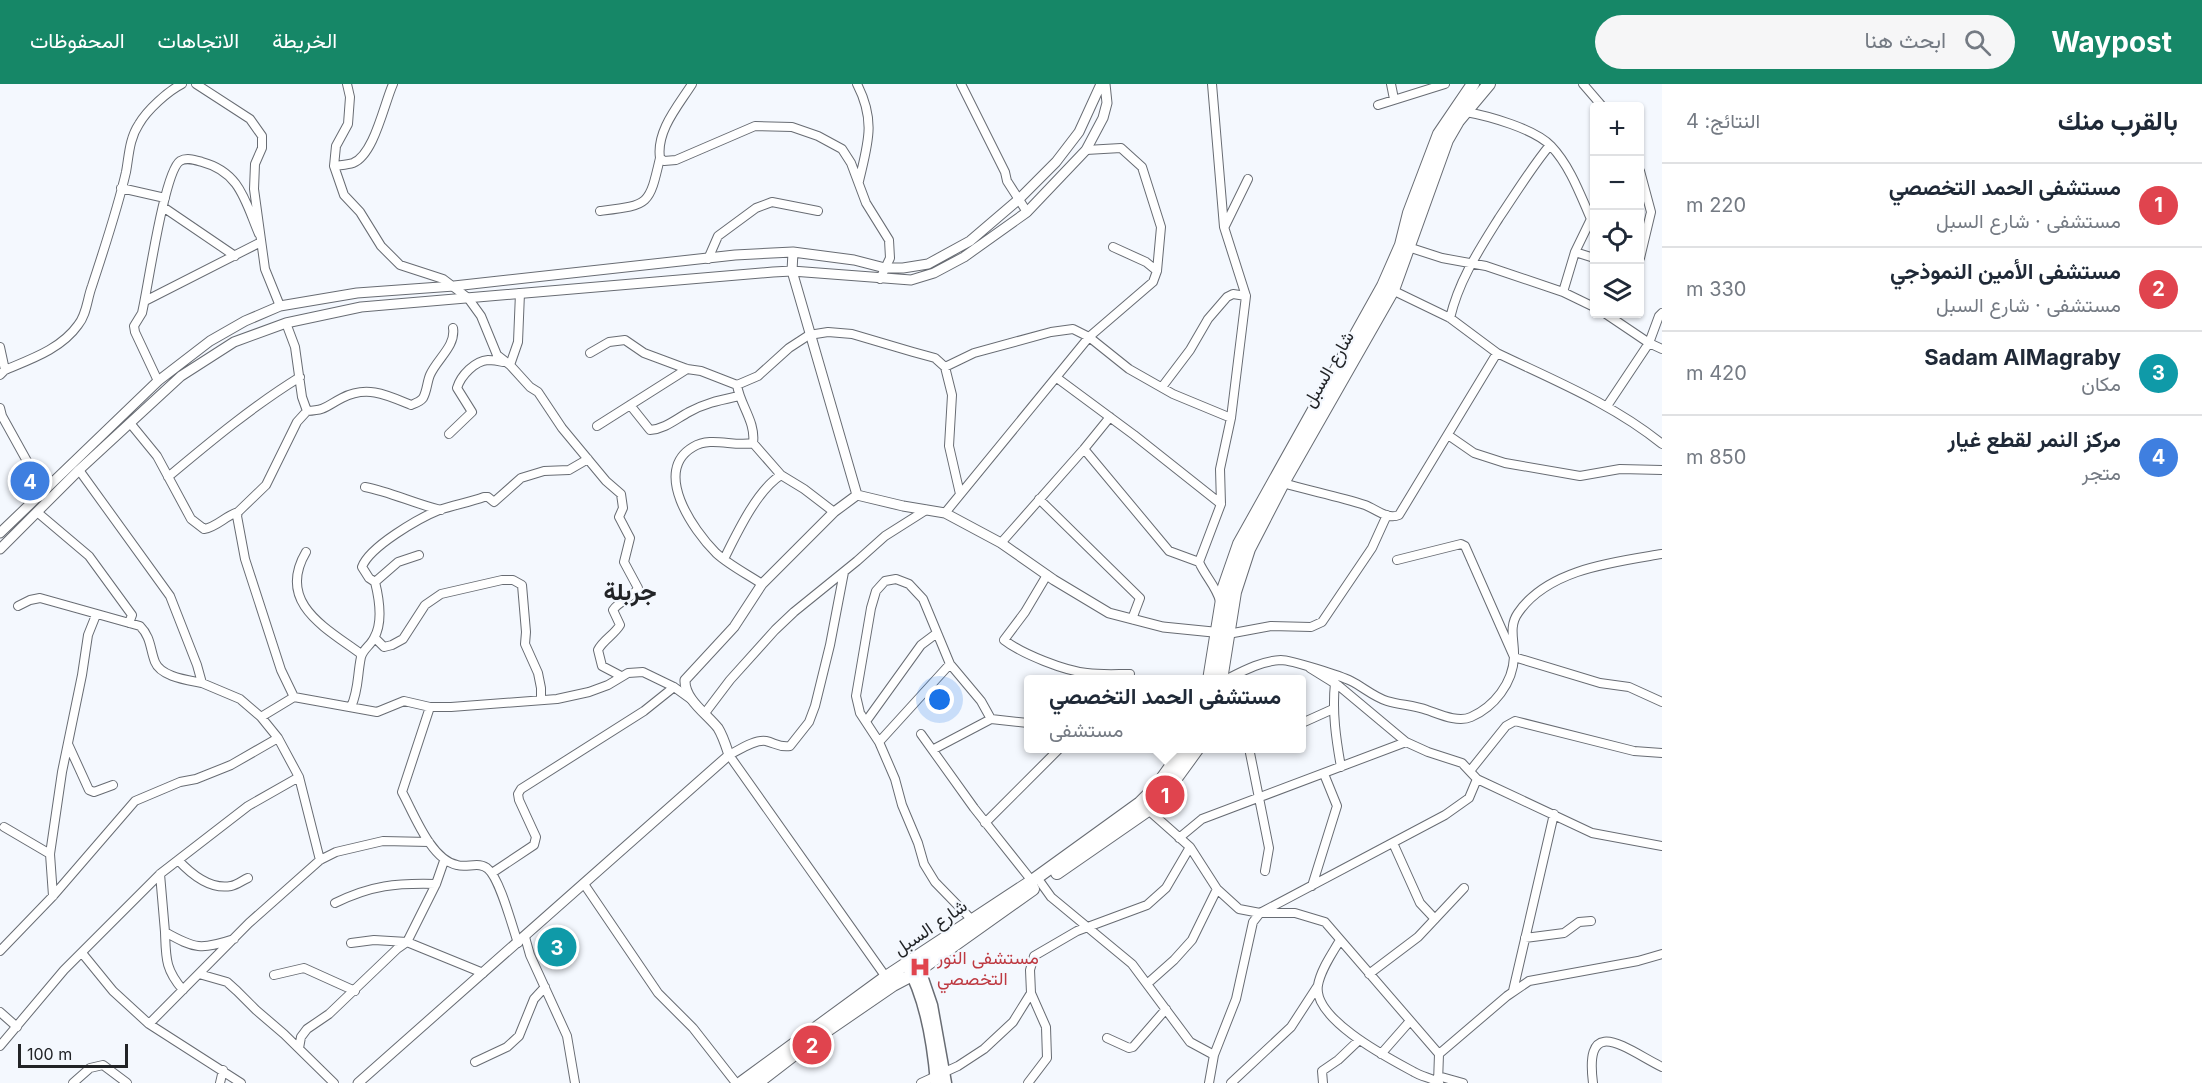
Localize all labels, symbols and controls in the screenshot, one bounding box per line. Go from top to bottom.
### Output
search box [1595,15,2015,69]
text: Waypost [2051,25,2172,59]
icon: search [1961,26,1994,59]
text: ابحث هنا [1864,27,1946,53]
text: المحفوظات [30,28,125,53]
text: الاتجاهات [158,28,239,53]
text: الخريطة [272,28,337,53]
map controls [1590,102,1644,318]
button: + [1590,102,1644,156]
text: بالقرب منك [2058,105,2178,136]
text: النتائج: 4 [1686,109,1760,133]
button: − [1590,156,1644,210]
text: مستشفى الحمد التخصصي [1889,174,2121,200]
text: 220 m [1686,193,1746,217]
text: 1 [2154,193,2163,217]
text: مستشفى · شارع السبل [1936,209,2121,233]
button: locate [1590,210,1644,264]
text: مستشفى الأمين النموذجي [1890,258,2121,284]
button: layers [1590,264,1644,318]
text: 330 m [1686,277,1746,301]
text: 2 [2152,277,2165,301]
text: مستشفى · شارع السبل [1936,293,2121,317]
street label: شارع السبل [1298,327,1360,412]
text: Sadam AlMagraby [1924,344,2121,370]
text: 420 m [1686,361,1747,385]
text: 3 [2152,361,2165,385]
text: مكان [2081,372,2121,396]
text: مركز النمر لقطع غيار [1947,426,2121,452]
text: 850 m [1686,445,1746,469]
text: 4 [2152,445,2165,469]
pin: 4 [10,458,50,504]
text: متجر [2082,461,2121,485]
district label: جربلة [604,577,656,607]
popup [1024,675,1306,753]
text: مستشفى الحمد التخصصي [1049,683,1281,709]
your location [925,685,954,714]
text: مستشفى [1049,718,1123,742]
pin: 1 [1146,772,1184,818]
street label: شارع السبل [889,895,972,961]
pin: 3 [538,924,576,970]
place label: مستشفى النور التخصصي [936,947,1039,994]
hospital icon: مستشفى النور التخصصي [908,955,932,979]
pin: 2 [792,1022,832,1068]
scale bar [18,1041,128,1068]
text: 100 m [27,1044,72,1064]

